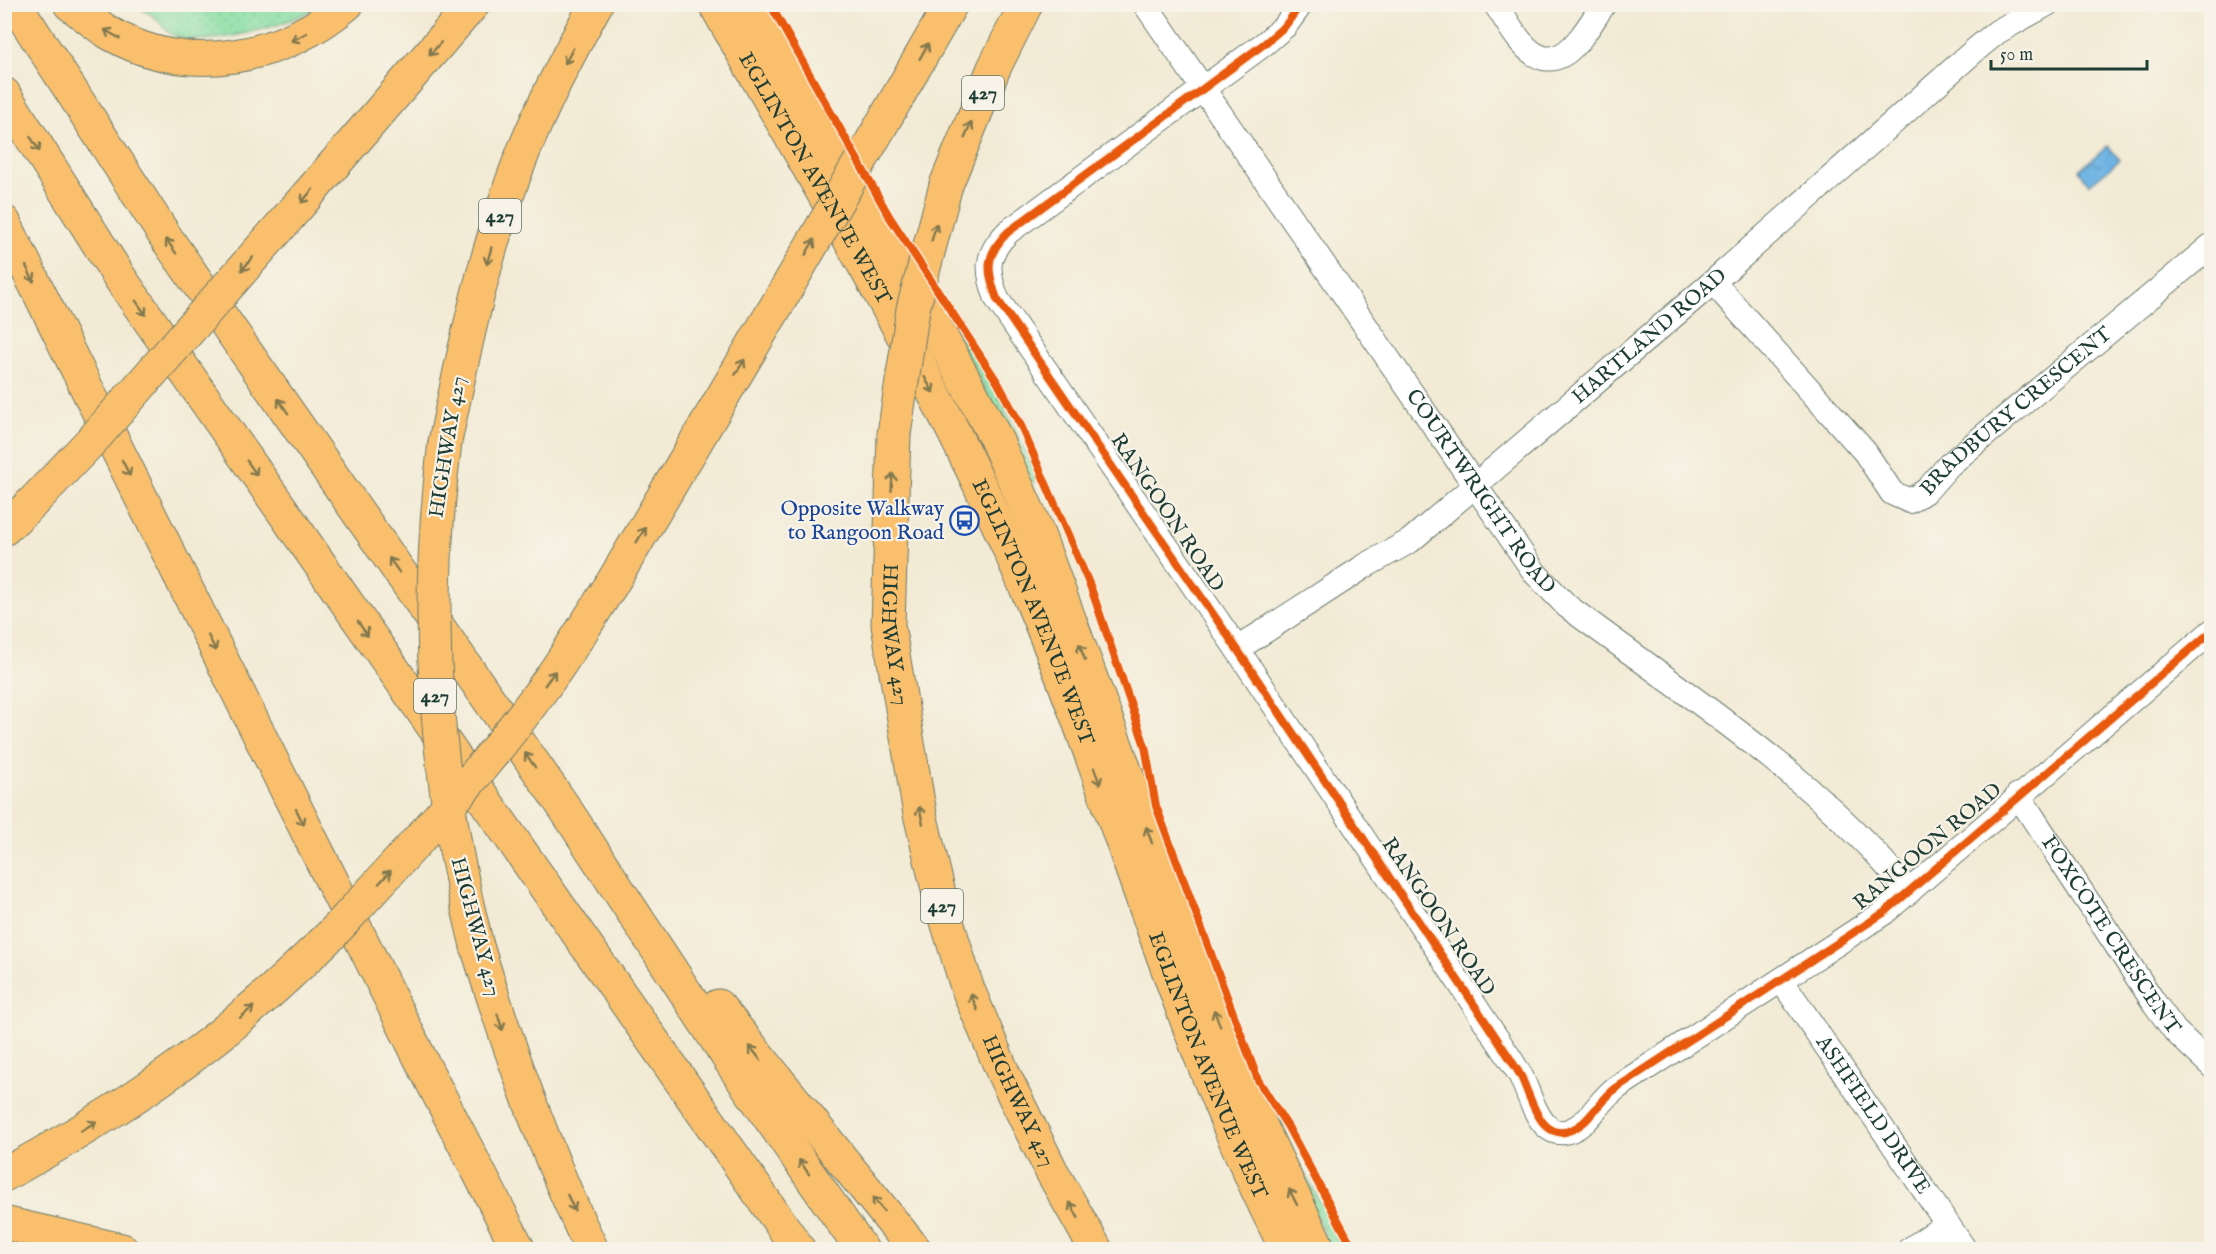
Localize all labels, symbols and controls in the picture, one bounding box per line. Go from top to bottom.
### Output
one-way arrow [104,27,121,39]
one-way arrow [291,31,308,43]
scale bar [1991,33,2147,71]
one-way arrow [428,41,442,56]
one-way arrow [918,43,930,60]
text: 50 m [2000,44,2033,67]
one-way arrow [562,47,574,65]
street label: EGLINTON AVENUE WEST [732,48,897,310]
road number: 427 [962,76,1004,110]
one-way arrow [963,122,974,140]
one-way arrow [30,135,42,152]
one-way arrow [300,188,314,203]
road number: 427 [479,199,521,233]
one-way arrow [928,223,940,242]
one-way arrow [165,238,177,254]
one-way arrow [805,239,817,256]
one-way arrow [483,246,494,265]
one-way arrow [240,256,254,271]
street label: HARTLAND ROAD [1566,263,1732,410]
one-way arrow [25,265,37,283]
one-way arrow [135,299,147,316]
street label: BRADBURY CRESCENT [1914,320,2118,502]
one-way arrow [734,359,746,376]
street label: HIGHWAY 427 [423,374,473,520]
one-way arrow [924,376,936,393]
street label: COURTWRIGHT ROAD [1400,384,1562,600]
one-way arrow [277,398,289,414]
street label: RANGOON ROAD [1104,429,1230,597]
one-way arrow [120,459,132,477]
one-way arrow [246,460,258,476]
one-way arrow [887,473,898,493]
street label: EGLINTON AVENUE WEST [965,475,1100,750]
place label: Opposite Walkway to Rangoon Road [781,496,945,547]
bus stop icon: Opposite Walkway to Rangoon Road [949,505,981,537]
one-way arrow [635,527,647,544]
one-way arrow [388,558,400,574]
street label: HIGHWAY 427 [875,563,915,708]
one-way arrow [357,620,369,636]
one-way arrow [207,633,219,651]
one-way arrow [1076,643,1087,661]
one-way arrow [544,671,556,687]
road number: 427 [414,679,456,713]
one-way arrow [524,752,536,768]
one-way arrow [1092,766,1103,785]
street label: RANGOON ROAD [1848,777,2008,917]
one-way arrow [914,806,926,825]
one-way arrow [294,808,306,826]
one-way arrow [1143,826,1154,845]
street label: FOXCOTE CRESCENT [2035,831,2187,1040]
street label: RANGOON ROAD [1375,833,1501,1001]
street label: HIGHWAY 427 [443,854,507,1000]
one-way arrow [378,869,393,884]
road number: 427 [921,889,963,923]
street label: EGLINTON AVENUE WEST [1142,928,1274,1204]
one-way arrow [968,993,979,1012]
one-way arrow [239,1005,254,1019]
one-way arrow [1210,1009,1221,1028]
one-way arrow [496,1012,507,1031]
street label: ASHFIELD DRIVE [1809,1030,1937,1200]
street label: HIGHWAY 427 [975,1031,1061,1171]
one-way arrow [748,1045,761,1061]
one-way arrow [80,1120,97,1132]
one-way arrow [798,1159,810,1176]
one-way arrow [1287,1189,1298,1207]
one-way arrow [566,1194,577,1212]
one-way arrow [871,1197,885,1212]
one-way arrow [1067,1201,1079,1218]

